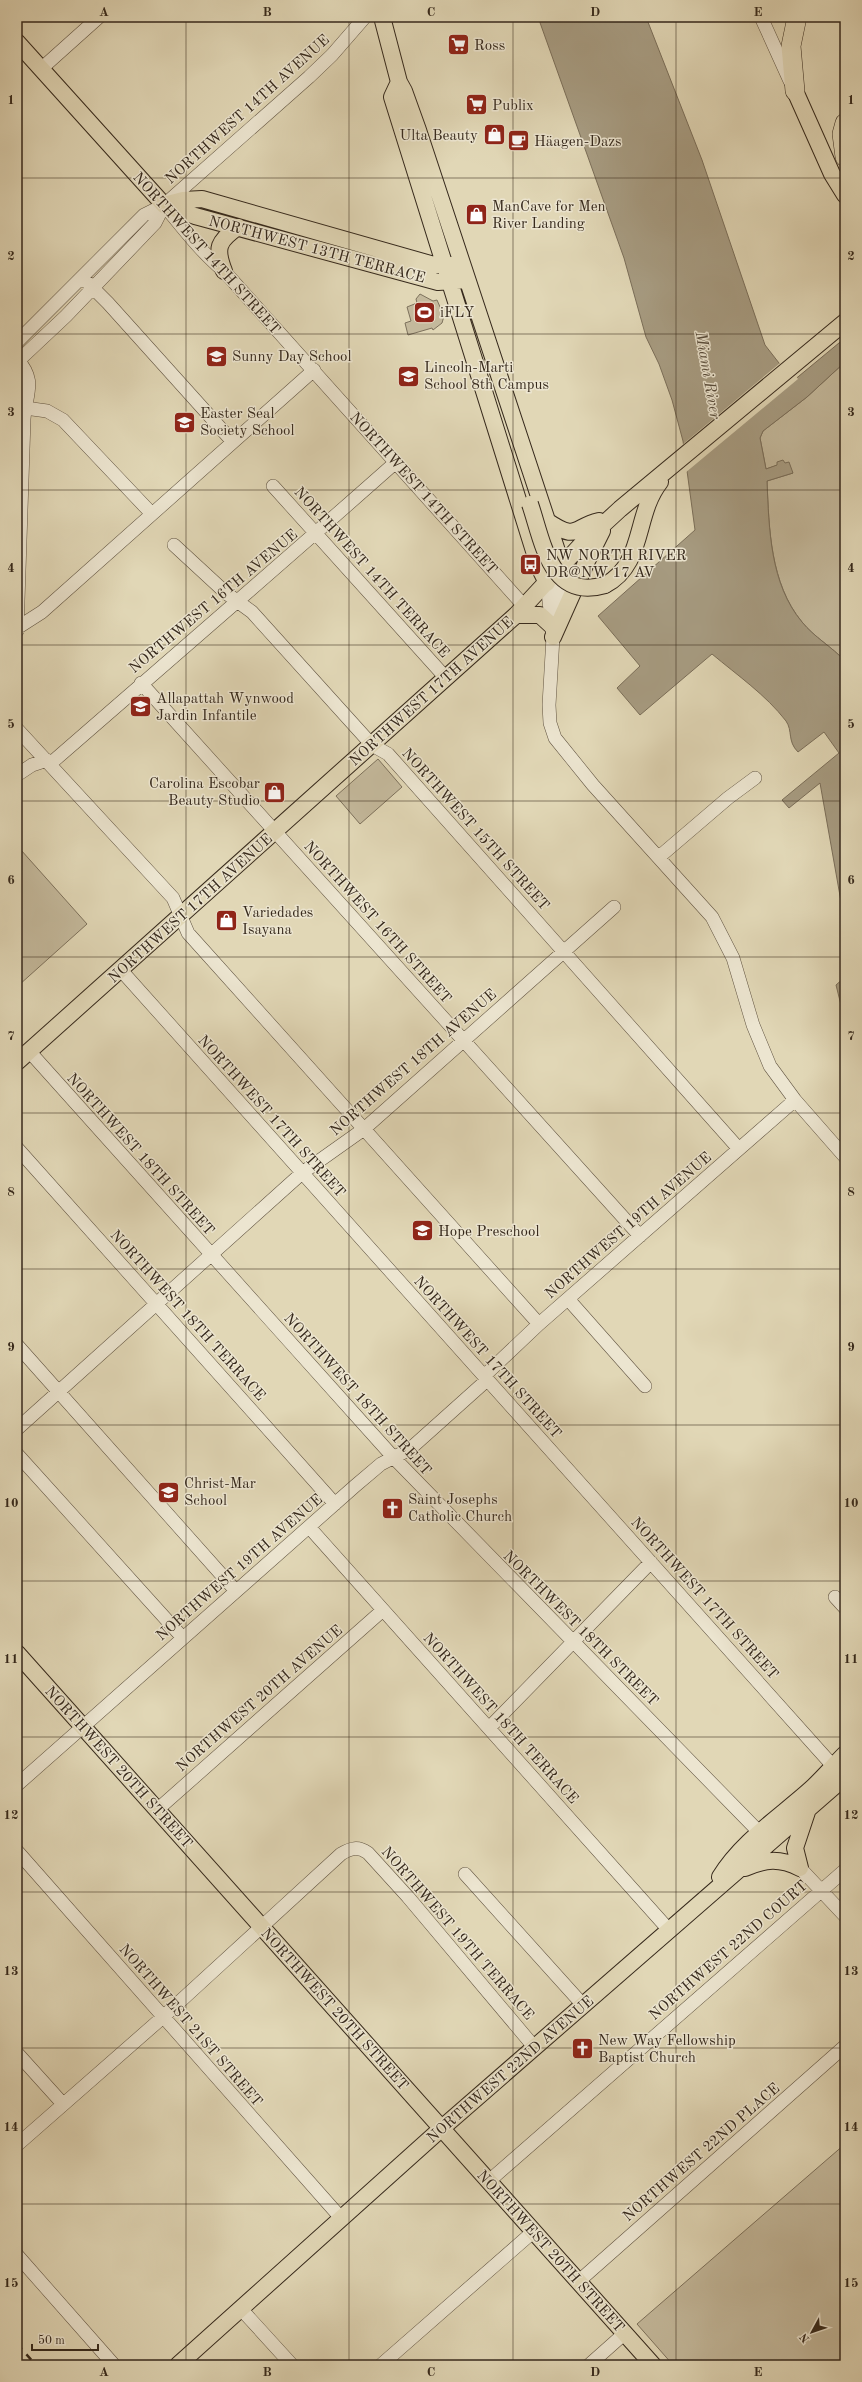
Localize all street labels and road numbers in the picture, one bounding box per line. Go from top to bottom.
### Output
street label: NORTHWEST 14TH AVENUE [163,33,333,187]
street label: NORTHWEST 14TH STREET [129,170,282,338]
street label: NORTHWEST 13TH TERRACE [207,214,427,287]
street label: NORTHWEST 14TH STREET [346,410,499,578]
street label: NORTHWEST 14TH TERRACE [290,485,451,661]
street label: NORTHWEST 16TH AVENUE [127,527,301,677]
street label: NORTHWEST 17TH AVENUE [347,615,517,769]
street label: NORTHWEST 15TH STREET [398,746,551,914]
street label: NORTHWEST 17TH AVENUE [106,832,276,986]
street label: NORTHWEST 16TH STREET [300,839,453,1007]
street label: NORTHWEST 18TH AVENUE [328,987,500,1139]
street label: NORTHWEST 17TH STREET [194,1033,347,1201]
street label: NORTHWEST 18TH STREET [63,1071,216,1239]
street label: NORTHWEST 19TH AVENUE [543,1150,715,1302]
street label: NORTHWEST 18TH TERRACE [106,1228,267,1404]
street label: NORTHWEST 17TH STREET [410,1274,563,1442]
street label: NORTHWEST 18TH STREET [280,1311,433,1479]
street label: NORTHWEST 19TH AVENUE [154,1492,326,1644]
street label: NORTHWEST 17TH STREET [627,1515,780,1683]
street label: NORTHWEST 18TH STREET [500,1549,660,1709]
street label: NORTHWEST 20TH AVENUE [174,1623,346,1775]
street label: NORTHWEST 18TH TERRACE [419,1631,580,1807]
street label: NORTHWEST 20TH STREET [41,1684,194,1852]
street label: NORTHWEST 19TH TERRACE [378,1845,536,2023]
street label: NORTHWEST 22ND COURT [647,1879,811,2024]
street label: NORTHWEST 20TH STREET [257,1926,410,2094]
street label: NORTHWEST 21ST STREET [115,1942,264,2110]
street label: NORTHWEST 22ND AVENUE [425,1994,597,2146]
street label: NORTHWEST 22ND PLACE [621,2081,783,2225]
street label: NORTHWEST 20TH STREET [473,2168,626,2336]

